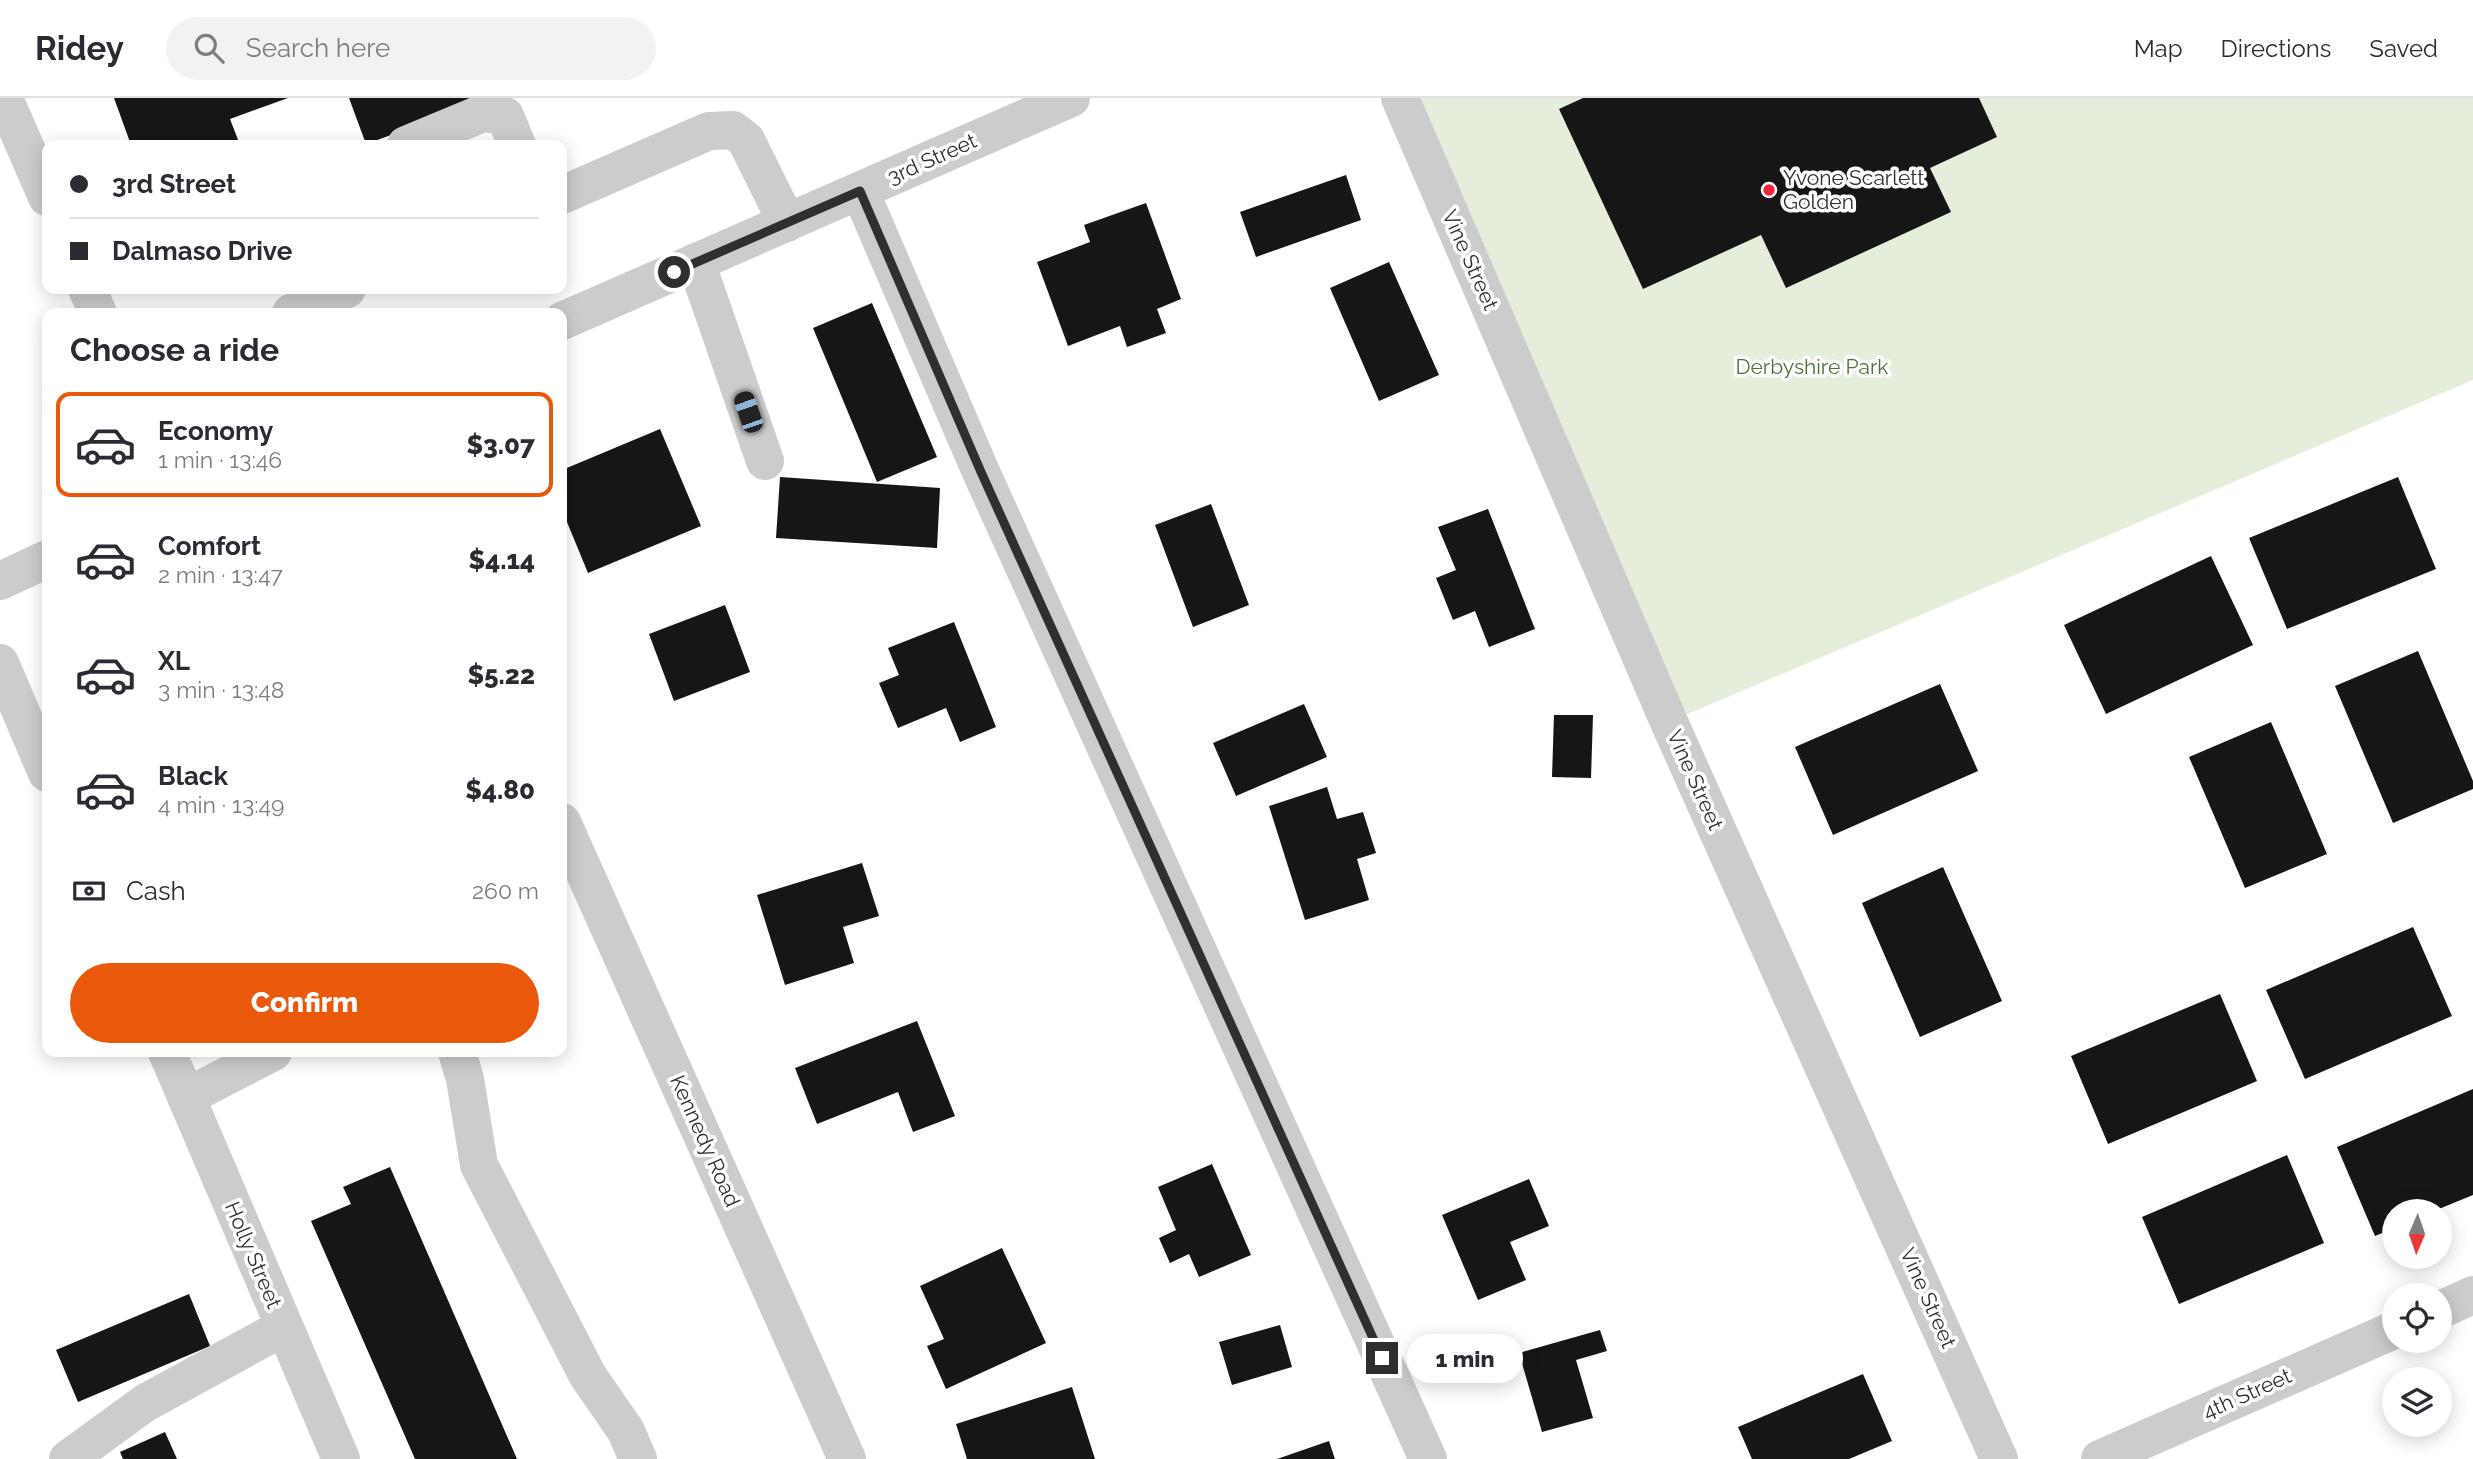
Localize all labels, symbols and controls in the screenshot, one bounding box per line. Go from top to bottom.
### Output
search box [166,17,656,80]
text: Ridey [35,29,124,68]
icon: search [190,29,228,67]
text: Search here [246,33,390,63]
text: Map [2134,34,2183,63]
text: Directions [2221,34,2331,63]
text: Saved [2369,34,2438,63]
street label: 3rd Street [883,128,980,189]
place label: Yvone Scarlett Golden [1783,165,1924,214]
text: 3rd Street [112,169,236,199]
marker: Yvone Scarlett Golden [1761,182,1777,198]
street label: Vine Street [1437,206,1504,314]
text: Dalmaso Drive [112,236,292,266]
route start [658,256,690,288]
text: Choose a ride [70,331,279,368]
park label: Derbyshire Park [1736,354,1888,379]
car [732,389,765,435]
icon: car [74,413,137,476]
text: Economy [158,416,273,446]
text: $3.07 [467,430,535,460]
text: 1 min · 13:46 [158,446,282,473]
icon: car [74,528,137,591]
text: Comfort [158,531,261,561]
text: $4.14 [469,545,535,575]
text: 2 min · 13:47 [158,561,283,588]
icon: car [74,643,137,706]
text: XL [158,646,190,676]
text: $5.22 [467,660,535,690]
text: 3 min · 13:48 [158,676,284,703]
street label: Vine Street [1662,726,1729,834]
icon: car [74,758,137,821]
text: Black [158,761,228,791]
text: $4.80 [465,775,535,805]
text: 4 min · 13:49 [158,791,285,818]
icon: cash [70,872,108,910]
text: Cash [126,876,186,906]
text: 260 m [472,877,539,904]
button: Confirm [70,963,539,1043]
street label: Kennedy Road [665,1071,746,1211]
street label: Holly Street [220,1198,287,1312]
north arrow [2382,1199,2452,1269]
map controls [2382,1199,2452,1437]
street label: Vine Street [1895,1244,1962,1352]
button: locate [2382,1283,2452,1353]
callout: 1 min [1406,1334,1522,1382]
route end [1366,1342,1398,1374]
text: 1 min [1435,1345,1495,1372]
street label: 4th Street [2199,1363,2295,1424]
button: layers [2382,1367,2452,1437]

